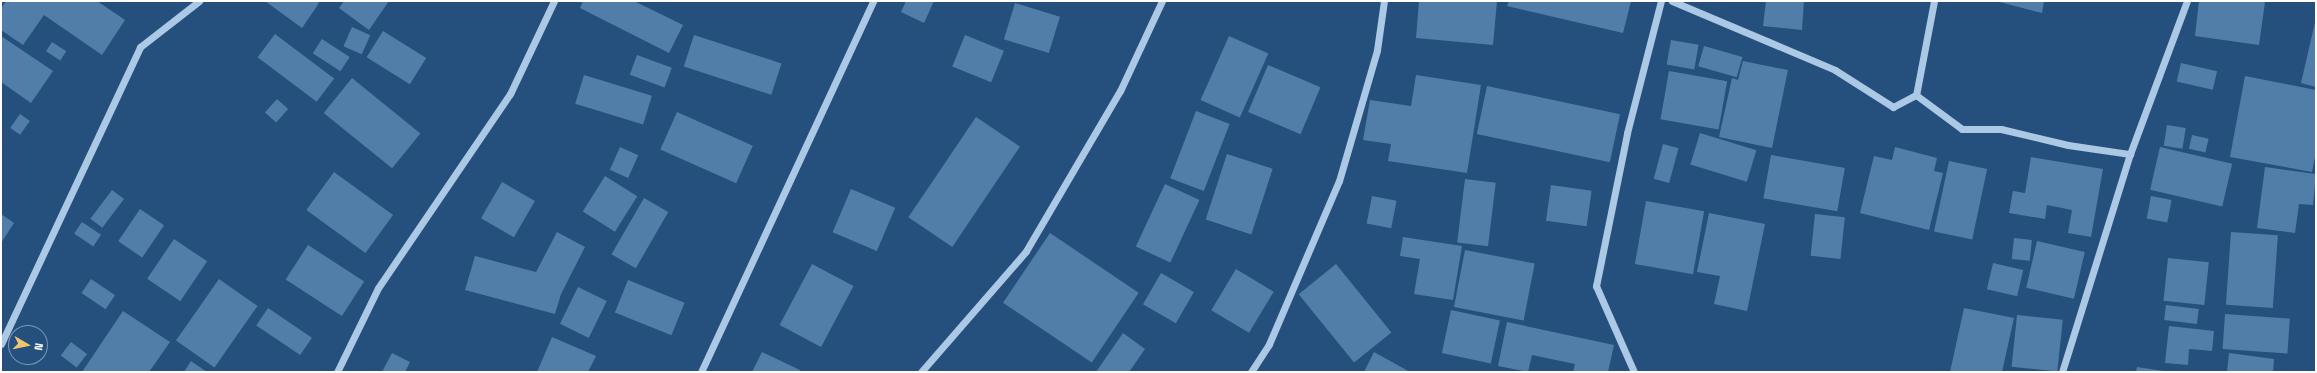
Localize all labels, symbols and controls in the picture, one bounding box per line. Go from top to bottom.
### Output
north arrow [8,325,48,365]
text: N [31,342,46,351]

